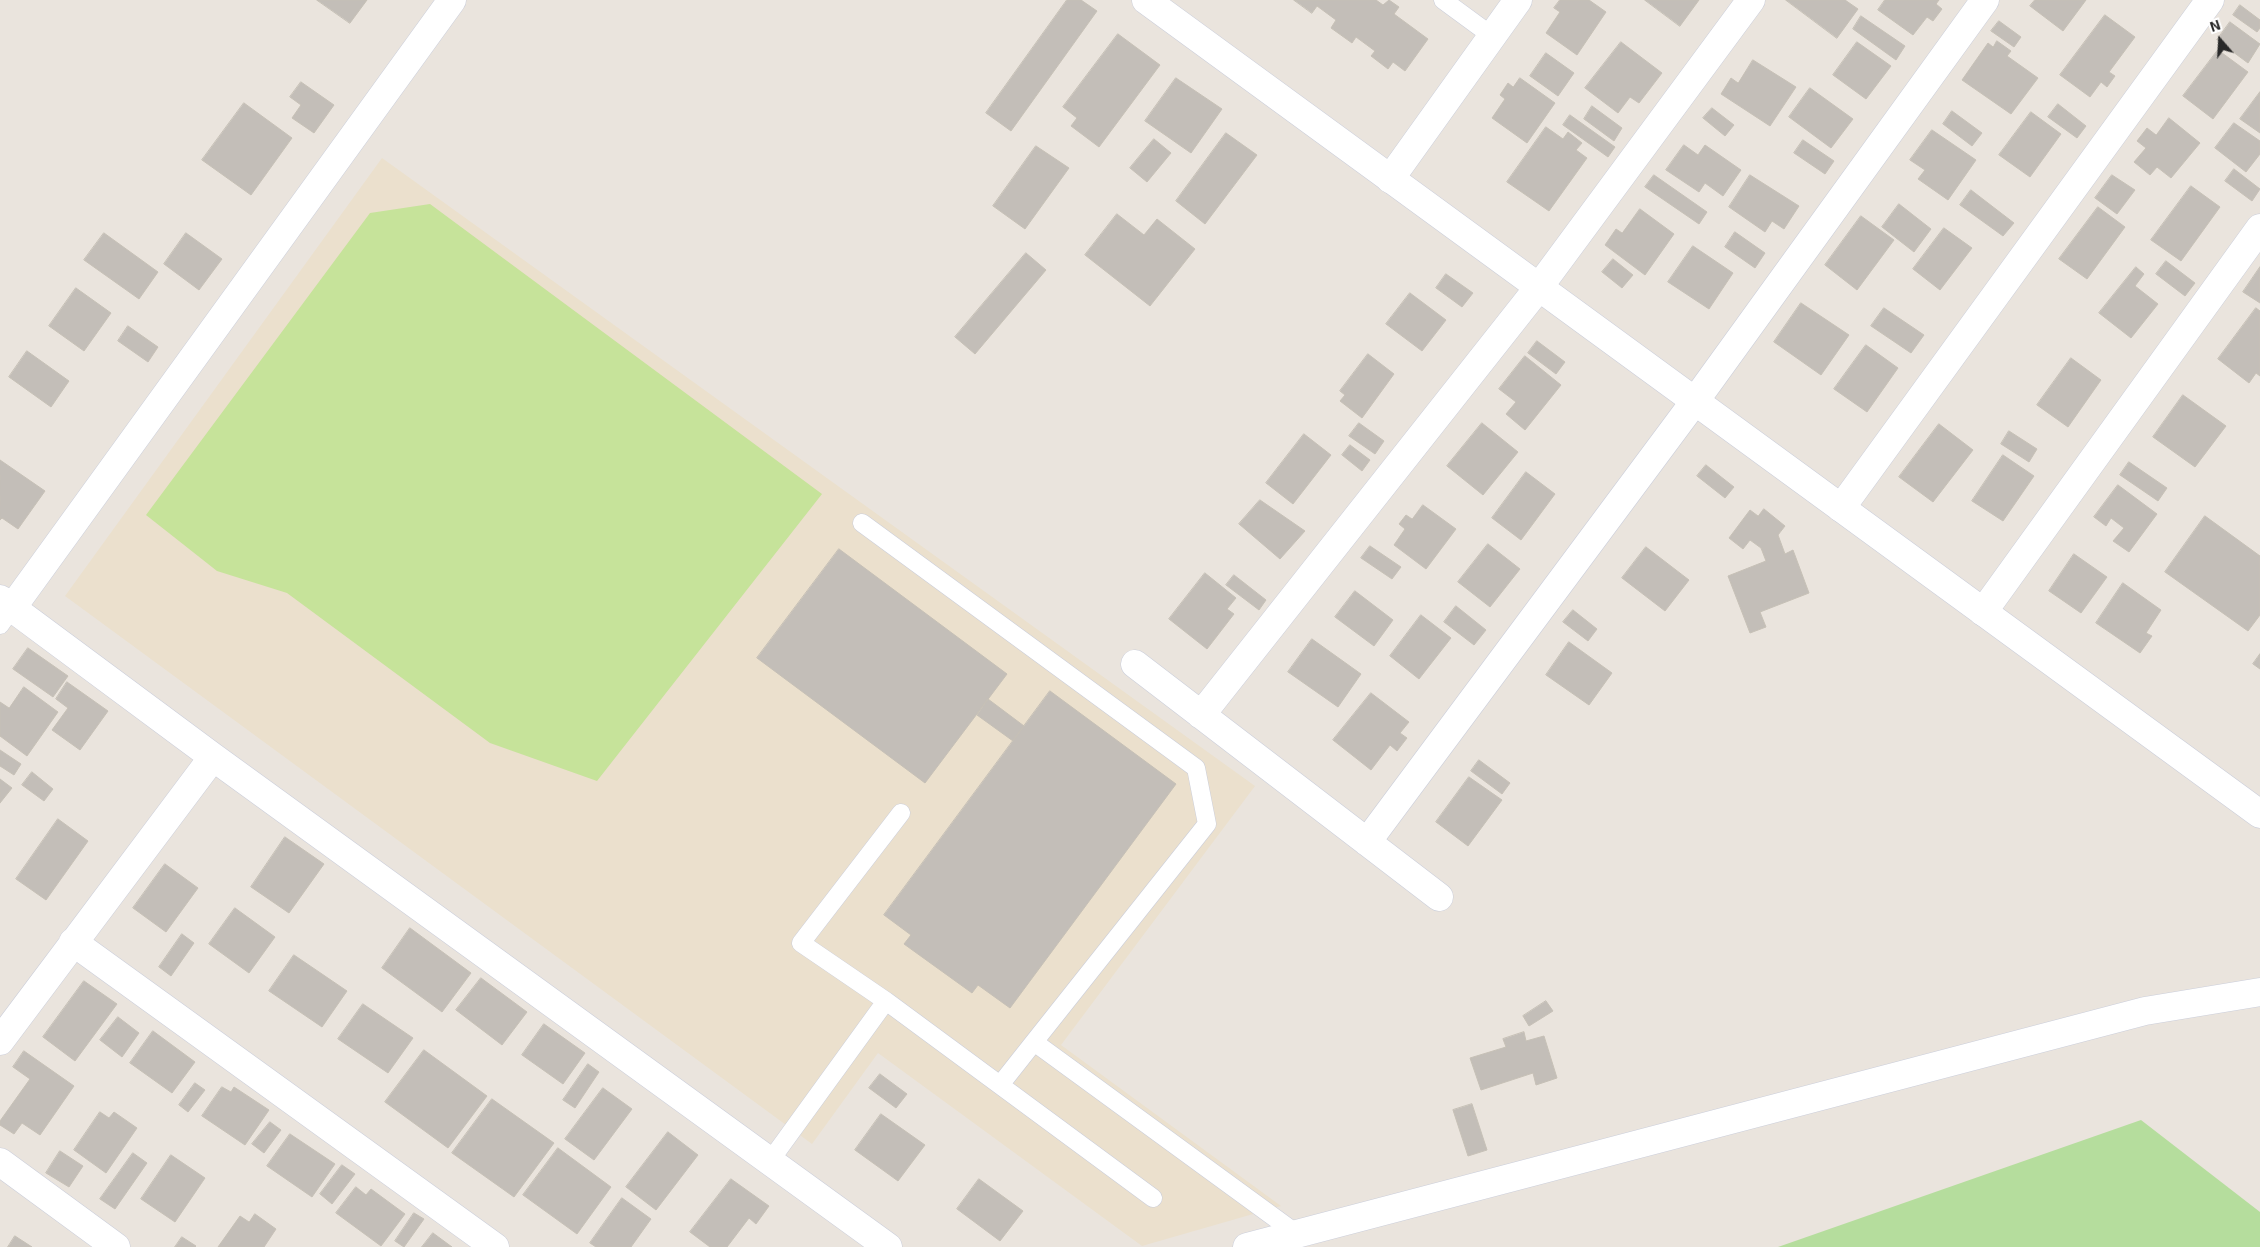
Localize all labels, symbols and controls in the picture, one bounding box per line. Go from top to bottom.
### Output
north arrow [2195,15,2245,65]
text: N [2207,16,2222,35]

